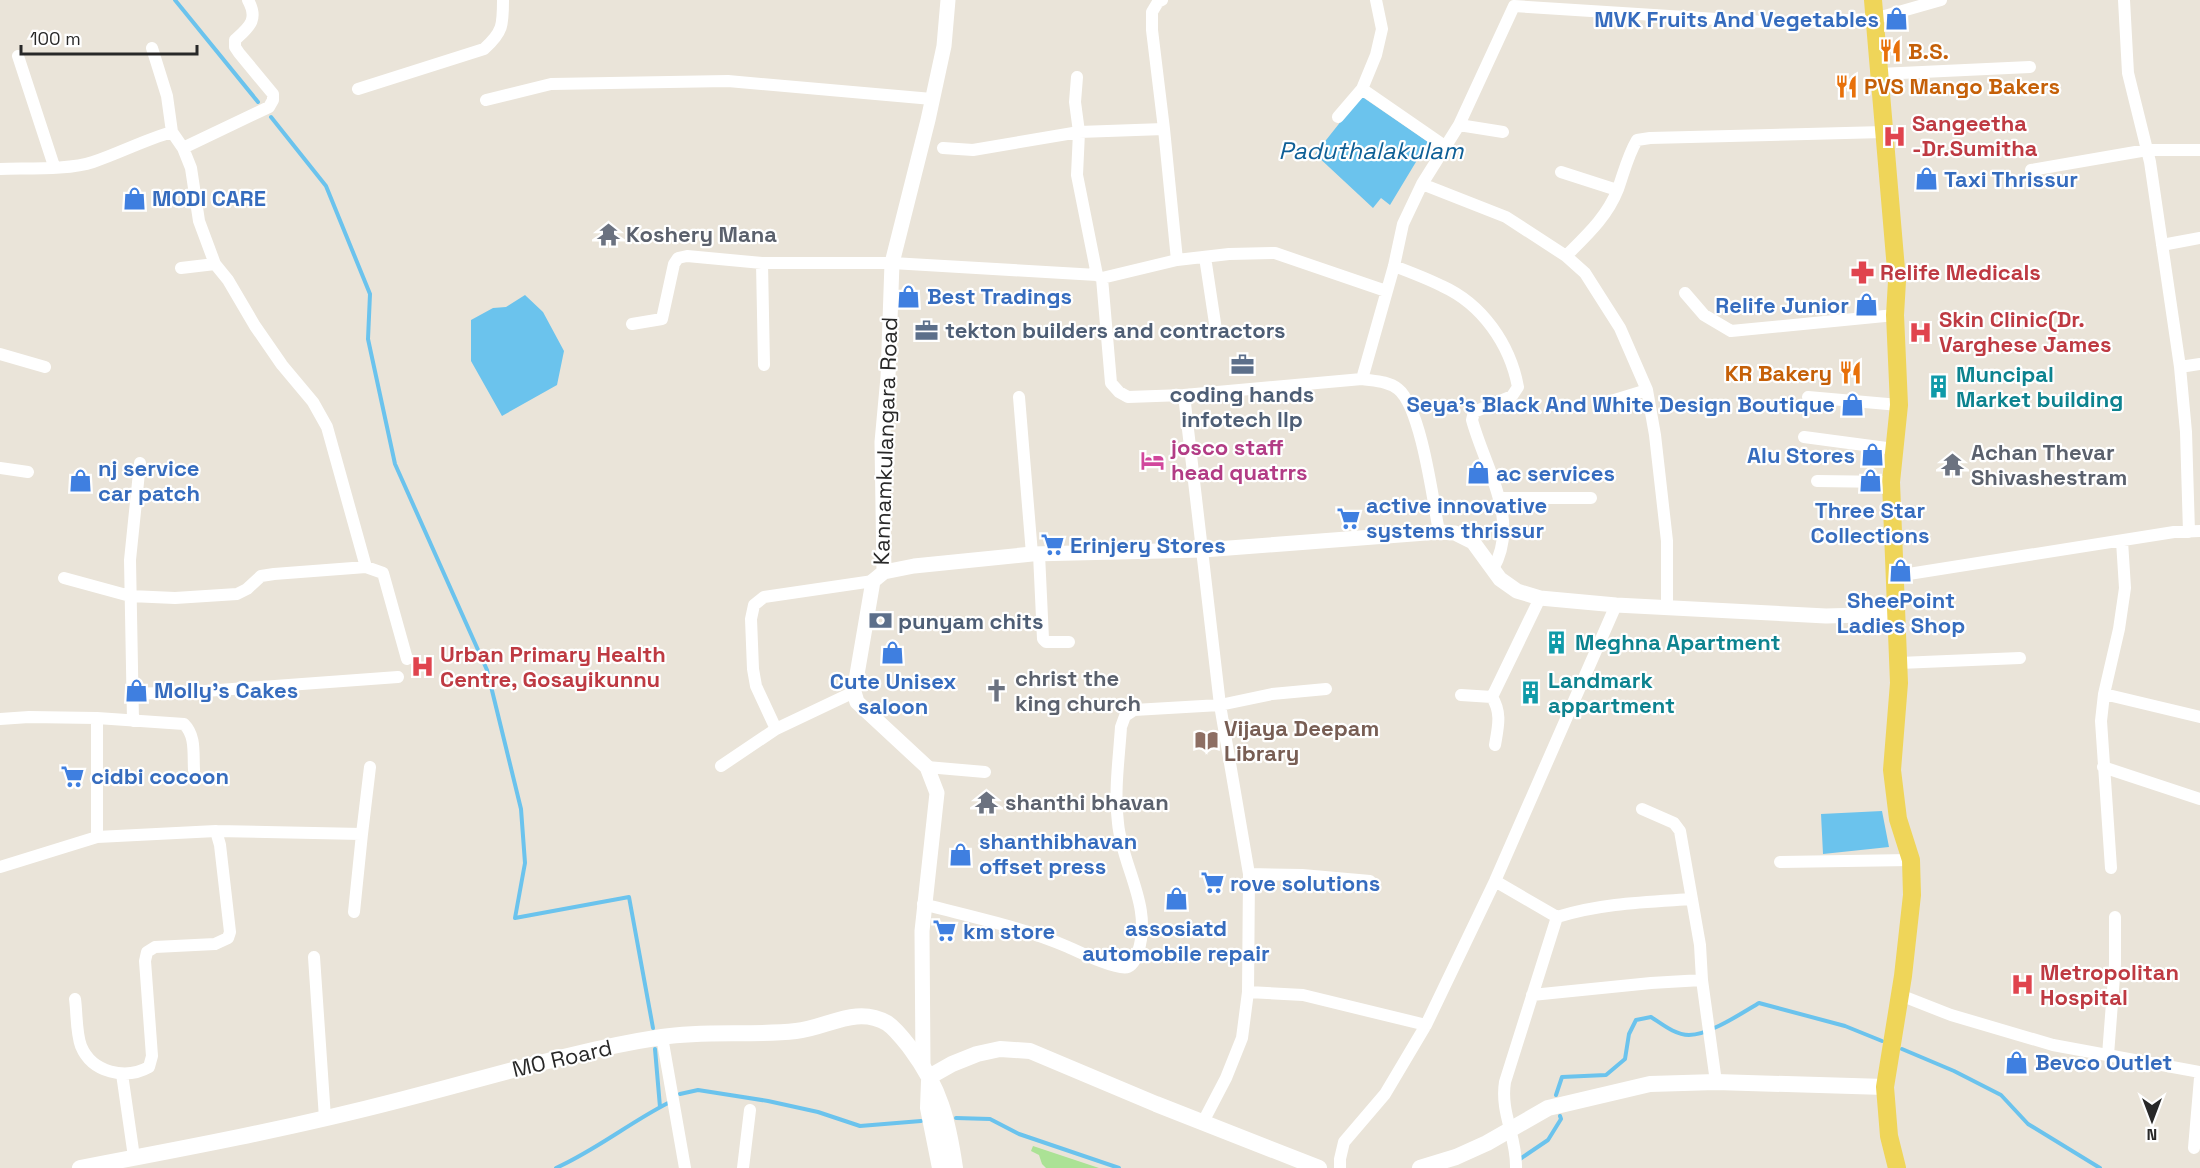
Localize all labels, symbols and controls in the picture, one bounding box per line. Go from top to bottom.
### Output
place label: MVK Fruits And Vegetables [1594,5,1879,33]
shop icon: MVK Fruits And Vegetables [1884,6,1910,32]
scale bar [21,18,196,56]
text: 100 m [30,27,81,50]
place label: B.S. [1908,37,1949,65]
restaurant icon: B.S. [1877,38,1903,64]
place label: PVS Mango Bakers [1864,72,2060,100]
restaurant icon: PVS Mango Bakers [1833,73,1859,99]
place label: Sangeetha -Dr.Sumitha [1912,109,2038,162]
hospital icon: Sangeetha -Dr.Sumitha [1881,123,1907,149]
water label: Paduthalakulam [1279,135,1465,166]
place label: Taxi Thrissur [1944,165,2078,193]
shop icon: Taxi Thrissur [1913,166,1939,192]
place label: MODI CARE [152,184,266,212]
shop icon: MODI CARE [121,185,147,211]
place label: Koshery Mana [626,220,777,248]
temple icon: Koshery Mana [595,221,621,247]
place label: Relife Medicals [1880,258,2041,286]
pharmacy icon: Relife Medicals [1849,259,1875,285]
place label: Best Tradings [927,282,1072,310]
shop icon: Best Tradings [896,283,922,309]
place label: Relife Junior [1715,291,1849,319]
shop icon: Relife Junior [1854,292,1880,318]
place label: Skin Clinic(Dr. Varghese James [1939,305,2111,358]
street label: Kannamkulangara Road [867,316,903,566]
place label: tekton builders and contractors [945,316,1286,344]
office icon: tekton builders and contractors [914,317,940,343]
hospital icon: Skin Clinic(Dr. Varghese James [1908,319,1934,345]
office icon: coding hands infotech llp [1229,352,1255,378]
place label: KR Bakery [1725,359,1832,387]
restaurant icon: KR Bakery [1837,360,1863,386]
place label: Muncipal Market building [1956,360,2123,413]
building icon: Muncipal Market building [1925,374,1951,400]
place label: coding hands infotech llp [1170,380,1314,433]
place label: Seya's Black And White Design Boutique [1407,390,1835,418]
shop icon: Seya's Black And White Design Boutique [1840,391,1866,417]
place label: josco staff head quatrrs [1170,433,1308,486]
place label: Achan Thevar Shivashestram [1971,438,2127,491]
place label: Alu Stores [1747,441,1855,469]
shop icon: Alu Stores [1860,442,1886,468]
hotel icon: josco staff head quatrrs [1140,447,1166,473]
temple icon: Achan Thevar Shivashestram [1940,452,1966,478]
place label: nj service car patch [98,454,200,507]
place label: ac services [1496,459,1615,487]
shop icon: ac services [1465,460,1491,486]
shop icon: nj service car patch [67,468,93,494]
shop icon: Three Star Collections [1857,468,1883,494]
place label: active innovative systems thrissur [1366,491,1547,544]
place label: Three Star Collections [1811,496,1930,549]
supermarket icon: active innovative systems thrissur [1335,505,1361,531]
place label: Erinjery Stores [1070,531,1226,559]
supermarket icon: Erinjery Stores [1039,532,1065,558]
shop icon: SheePoint Ladies Shop [1888,558,1914,584]
place label: SheePoint Ladies Shop [1837,586,1965,639]
place label: punyam chits [898,607,1043,635]
bank icon: punyam chits [867,608,893,634]
place label: Meghna Apartment [1575,628,1780,656]
building icon: Meghna Apartment [1544,629,1570,655]
shop icon: Cute Unisex saloon [880,639,906,665]
place label: Urban Primary Health Centre, Gosayikunnu [440,640,666,693]
hospital icon: Urban Primary Health Centre, Gosayikunnu [409,654,435,680]
place label: christ the king church [1015,664,1141,717]
place label: Landmark appartment [1548,666,1675,719]
place label: Cute Unisex saloon [830,667,956,720]
place label: Molly's Cakes [154,676,298,704]
shop icon: Molly's Cakes [123,677,149,703]
church icon: christ the king church [984,678,1010,704]
building icon: Landmark appartment [1517,680,1543,706]
place label: Vijaya Deepam Library [1224,714,1379,767]
library icon: Vijaya Deepam Library [1193,728,1219,754]
place label: cidbi cocoon [91,762,229,790]
supermarket icon: cidbi cocoon [60,763,86,789]
place label: shanthi bhavan [1005,788,1169,816]
temple icon: shanthi bhavan [974,789,1000,815]
place label: shanthibhavan offset press [979,827,1137,880]
shop icon: shanthibhavan offset press [948,841,974,867]
place label: rove solutions [1230,869,1380,897]
supermarket icon: rove solutions [1199,870,1225,896]
shop icon: assosiatd automobile repair [1163,886,1189,912]
place label: assosiatd automobile repair [1082,914,1270,967]
place label: km store [963,917,1055,945]
supermarket icon: km store [932,918,958,944]
place label: Metropolitan Hospital [2040,958,2179,1011]
hospital icon: Metropolitan Hospital [2009,972,2035,998]
street label: MO Roard [509,1033,615,1083]
place label: Bevco Outlet [2035,1048,2172,1076]
shop icon: Bevco Outlet [2004,1049,2030,1075]
north arrow [2122,1090,2182,1150]
text: N [2147,1124,2157,1145]

